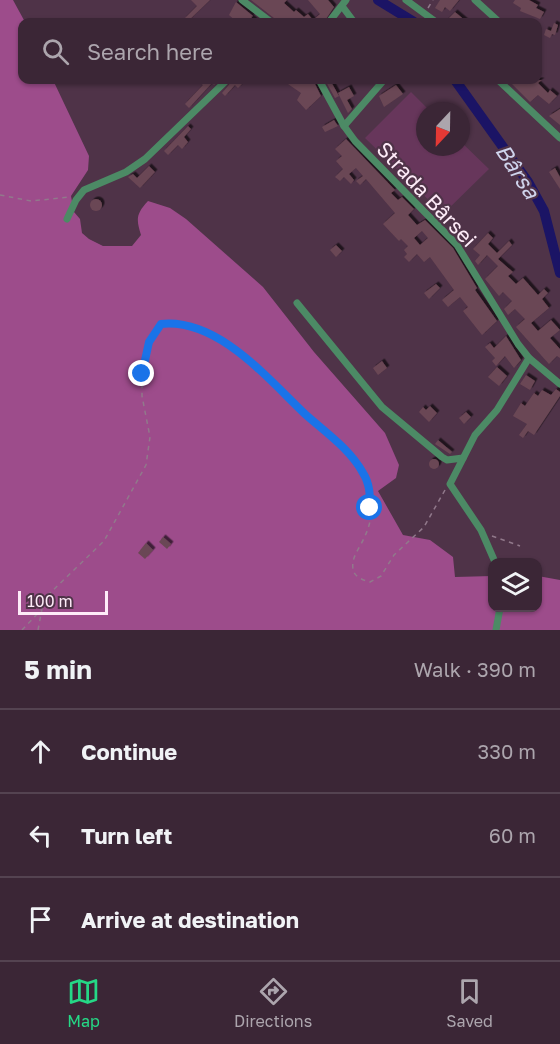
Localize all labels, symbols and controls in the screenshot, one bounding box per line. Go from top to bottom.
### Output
search box [18,18,542,84]
icon: search [39,35,72,68]
text: Search here [87,38,213,65]
north arrow [416,102,470,156]
street label: Strada Bârsei [372,136,482,252]
water label: Bârsa [490,139,546,205]
route end [128,360,154,386]
route start [356,494,382,520]
map controls [488,558,542,612]
button: layers [488,558,542,612]
scale bar [18,588,108,616]
text: 100 m [27,591,73,611]
text: 5 min [24,654,92,685]
text: Walk · 390 m [414,657,536,681]
icon: ahead [24,735,57,768]
text: Continue [81,738,177,765]
text: 330 m [478,739,536,763]
icon: left [24,819,57,852]
text: Turn left [81,822,172,849]
text: 60 m [489,823,536,847]
icon: arrive [24,903,57,936]
text: Arrive at destination [81,906,299,933]
tab: Map [67,975,100,1031]
tab: Directions [234,975,312,1031]
tab: Saved [446,975,493,1031]

